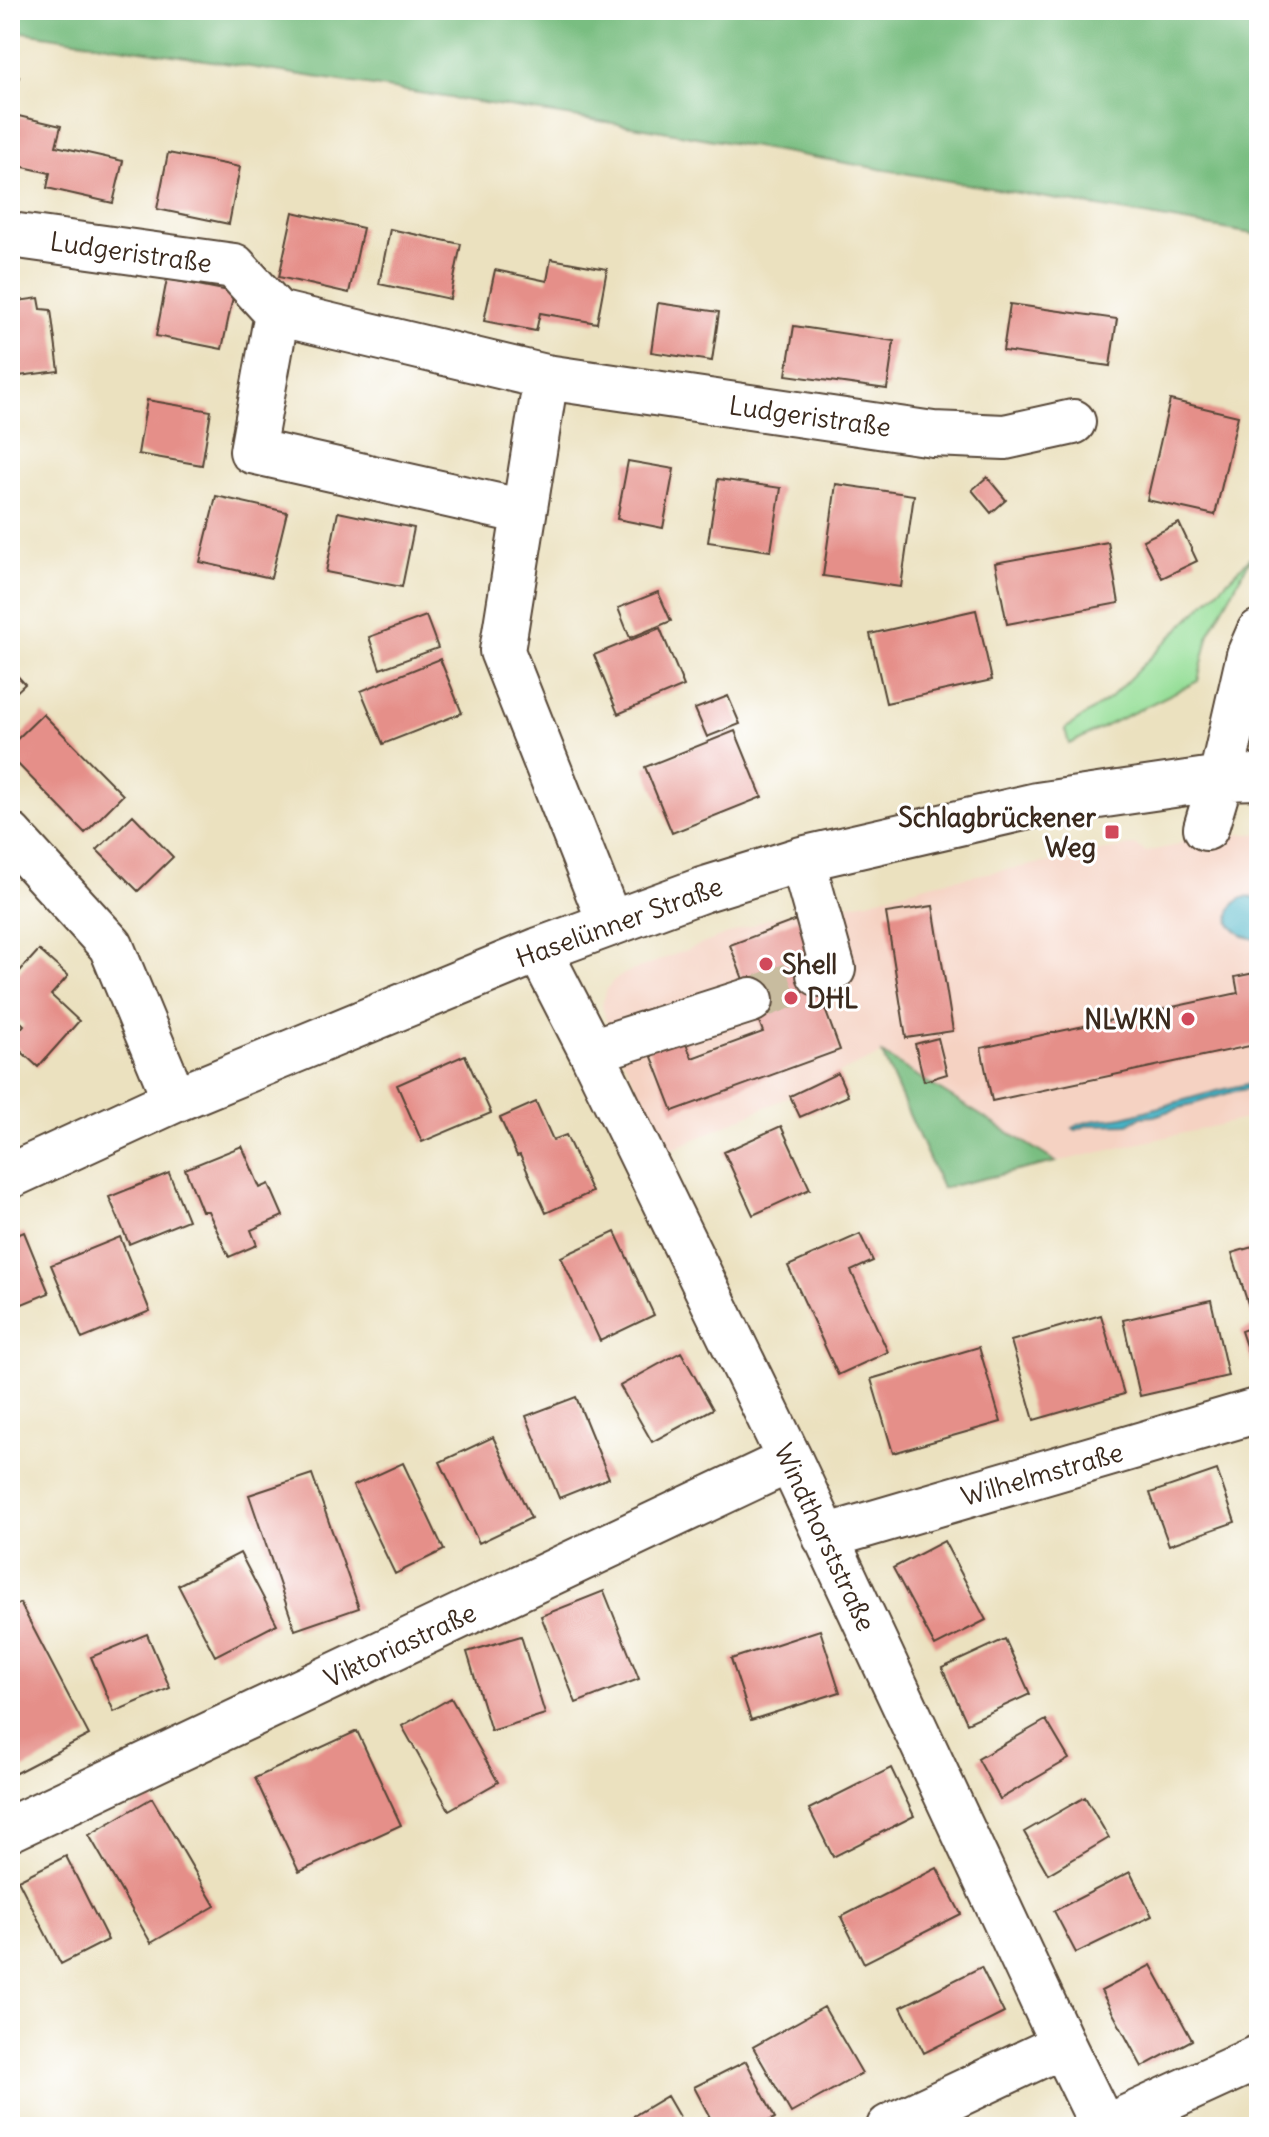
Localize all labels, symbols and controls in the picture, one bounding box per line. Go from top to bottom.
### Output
street label: Ludgeristraße [48,224,214,280]
street label: Ludgeristraße [727,388,893,444]
place label: Schlagbrückener Weg [898,801,1096,864]
marker: Schlagbrückener Weg [1103,823,1121,841]
street label: Haselünner Straße [511,869,727,975]
place label: Shell [782,948,837,981]
marker: Shell [757,955,775,973]
place label: DHL [807,982,858,1015]
marker: DHL [782,989,800,1007]
place label: NLWKN [1084,1003,1172,1036]
marker: NLWKN [1179,1010,1197,1028]
street label: Wilhelmstraße [957,1435,1127,1513]
street label: Windthorststraße [767,1438,883,1636]
street label: Viktoriastraße [319,1595,481,1695]

